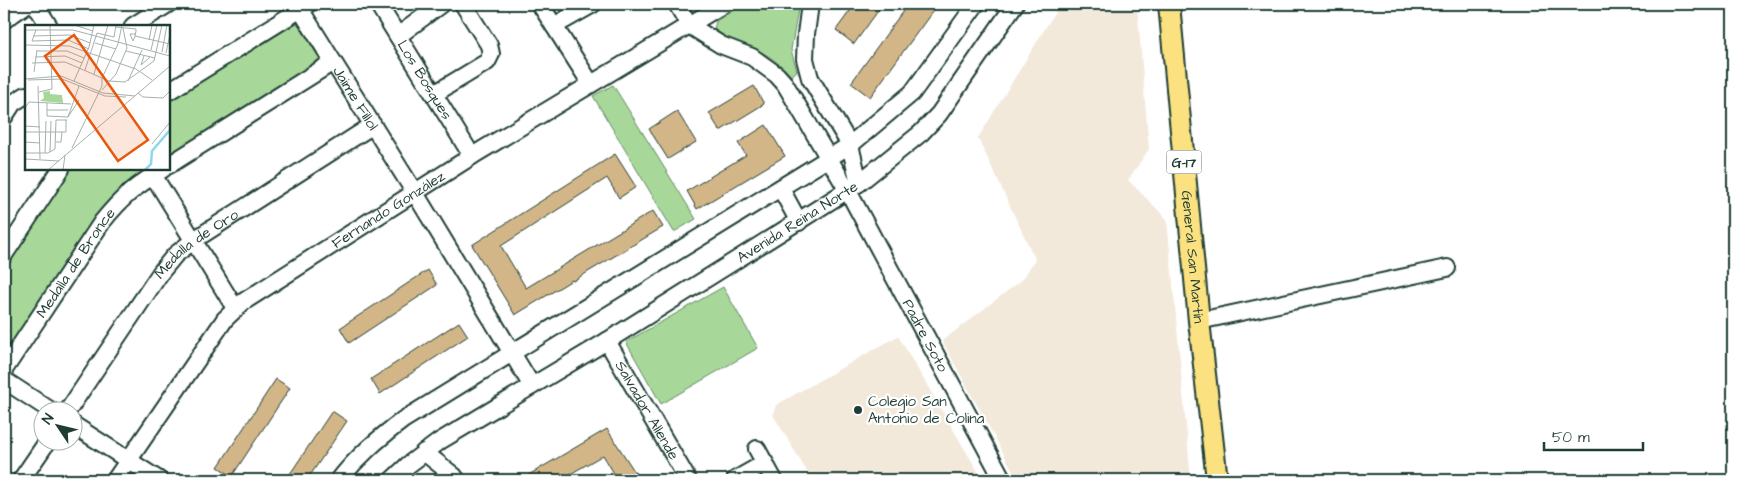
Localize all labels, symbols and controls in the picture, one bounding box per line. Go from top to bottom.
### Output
inset map [25,25,170,170]
street label: Los Bosques [392,36,457,124]
street label: Jaime Fillol [327,62,383,134]
road number: G-17 [1166,150,1202,173]
street label: Fernando González [328,165,450,254]
street label: Avenida Reina Norte [733,176,862,268]
street label: General San Martín [1176,190,1209,325]
street label: Medalla de Bronce [31,203,120,322]
street label: Medalla de Oro [149,204,243,284]
street label: Padre Soto [897,295,953,376]
street label: Salvador Allende [610,357,684,464]
place label: Colegio San Antonio de Colina [868,391,985,429]
north arrow [32,402,82,452]
marker: Colegio San Antonio de Colina [852,404,864,416]
text: N [37,410,59,428]
scale bar [1544,419,1643,451]
text: 50 m [1552,427,1590,448]

